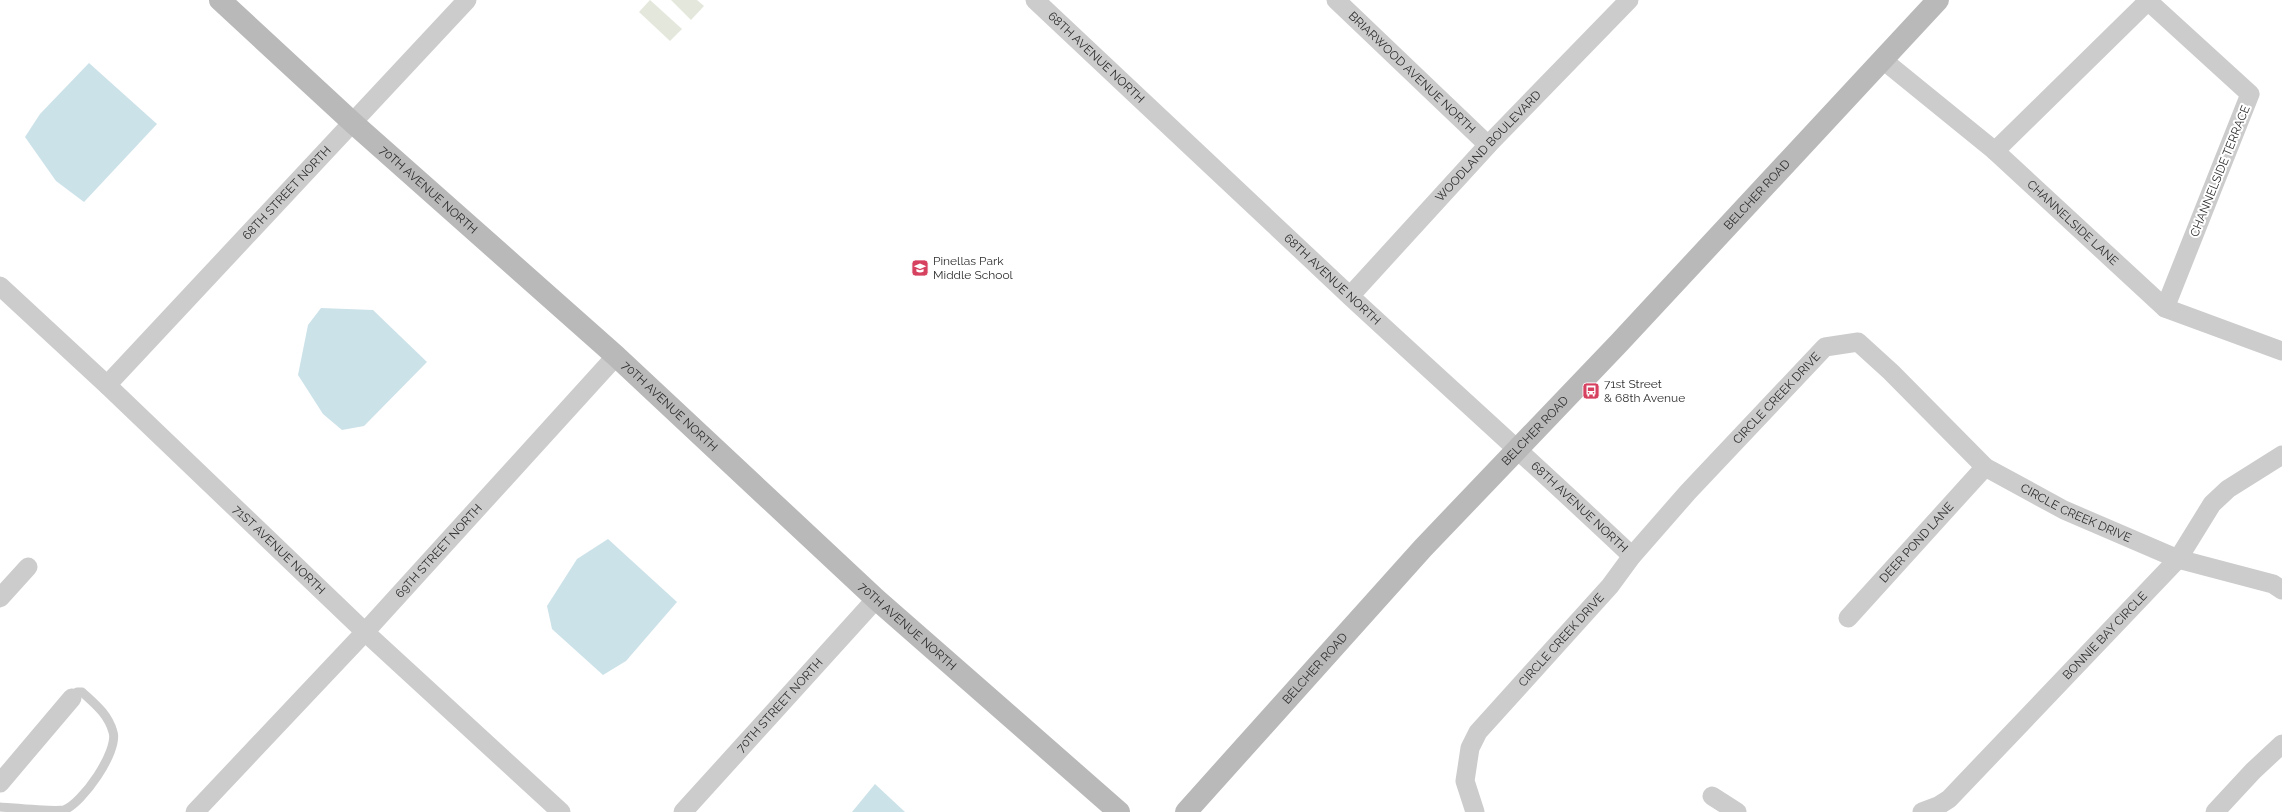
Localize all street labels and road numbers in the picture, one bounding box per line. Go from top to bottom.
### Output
street label: 68TH AVENUE NORTH [1045,9,1147,106]
street label: BRIARWOOD AVENUE NORTH [1346,9,1478,136]
street label: WOODLAND BOULEVARD [1433,87,1544,205]
street label: CHANNELSIDE TERRACE [2187,103,2253,239]
street label: 68TH STREET NORTH [240,143,334,243]
street label: 70TH AVENUE NORTH [377,143,480,237]
street label: BELCHER ROAD [1721,156,1793,233]
street label: CHANNELSIDE LANE [2024,177,2121,268]
street label: 68TH AVENUE NORTH [1281,231,1383,328]
street label: CIRCLE CREEK DRIVE [1730,349,1823,447]
street label: 70TH AVENUE NORTH [619,358,720,454]
street label: BELCHER ROAD [1499,393,1572,468]
street label: 68TH AVENUE NORTH [1528,459,1631,555]
street label: CIRCLE CREEK DRIVE [2018,481,2133,545]
street label: DEER POND LANE [1877,500,1956,585]
street label: 69TH STREET NORTH [392,501,485,601]
street label: 71ST AVENUE NORTH [230,502,328,597]
street label: 70TH AVENUE NORTH [856,579,959,673]
street label: BONNIE BAY CIRCLE [2060,589,2150,682]
street label: CIRCLE CREEK DRIVE [1516,590,1607,689]
street label: BELCHER ROAD [1279,630,1351,707]
street label: 70TH STREET NORTH [734,656,826,755]

